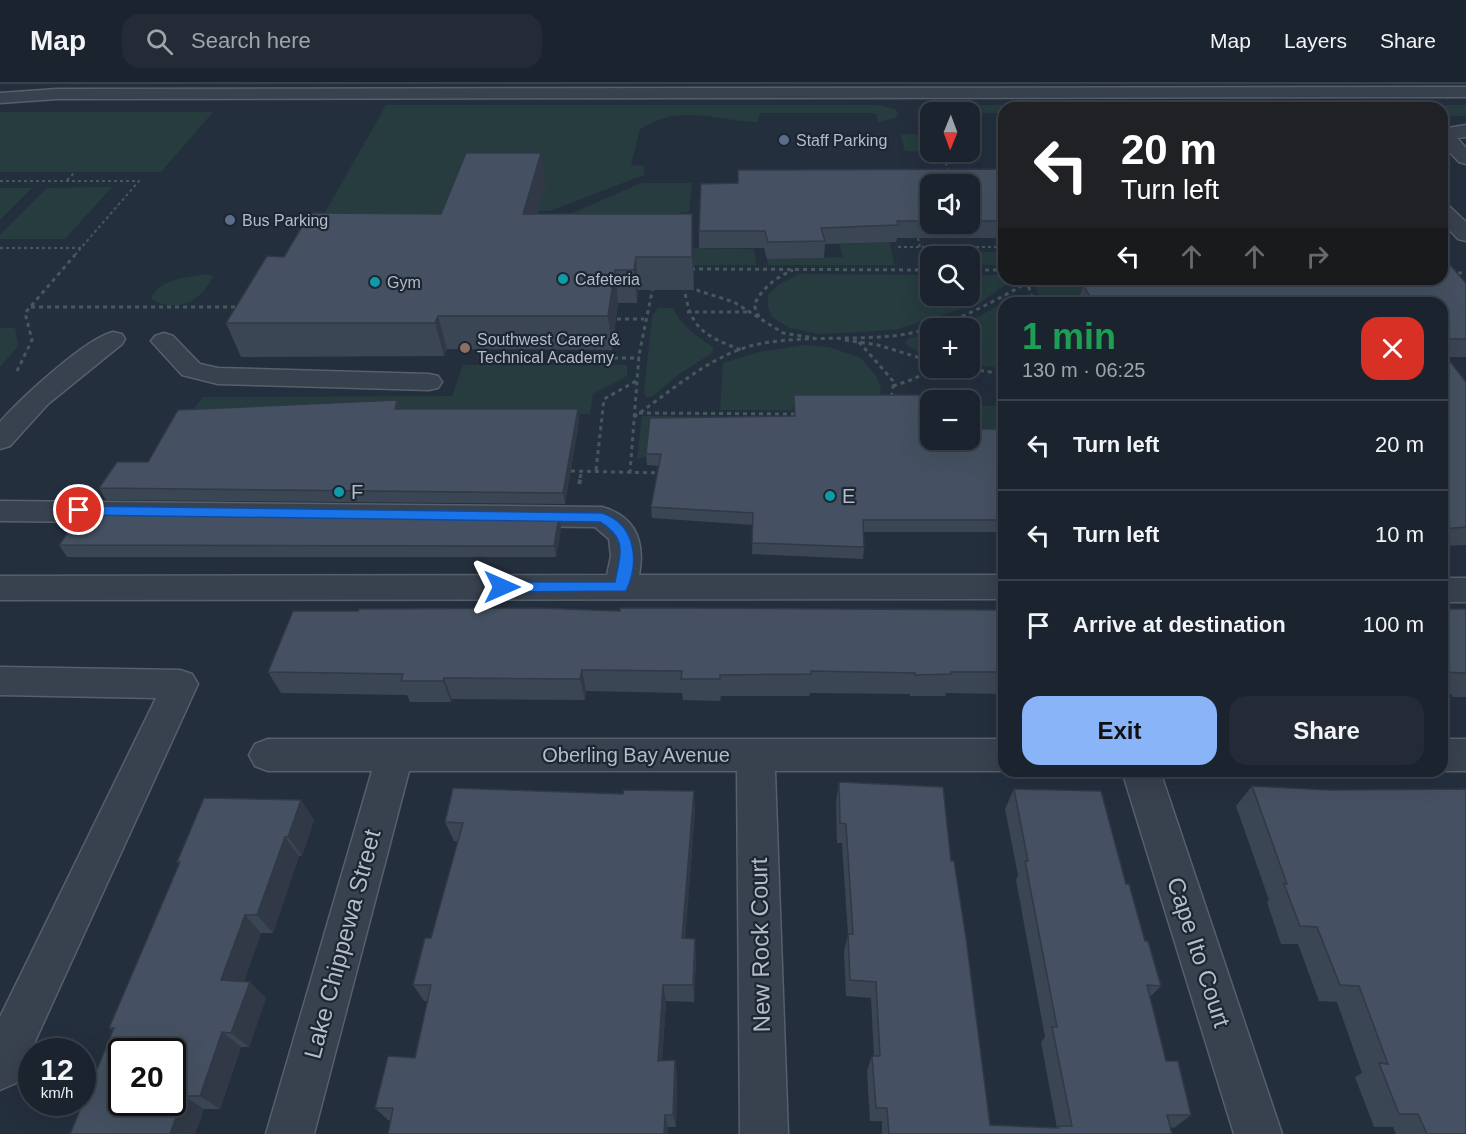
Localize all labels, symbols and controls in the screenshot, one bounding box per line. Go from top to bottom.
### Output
search box [122,14,542,68]
text: Map [30,25,86,56]
icon: search [143,25,176,58]
text: Search here [191,28,311,53]
text: Map [1210,29,1251,52]
text: Layers [1284,29,1347,52]
text: Share [1380,29,1436,52]
north arrow [920,102,980,162]
map controls [920,102,980,450]
icon: left [1022,126,1100,204]
text: 20 m [1121,126,1217,173]
place label: Staff Parking [796,132,887,149]
marker: Staff Parking [777,133,791,147]
button: sound [920,174,980,234]
text: Turn left [1121,175,1219,205]
place label: Bus Parking [242,212,328,229]
marker: Bus Parking [223,213,237,227]
icon: left [1112,240,1145,273]
icon: ahead [1175,240,1208,273]
icon: ahead [1238,240,1271,273]
icon: right [1301,240,1334,273]
button: search [920,246,980,306]
place label: Cafeteria [575,271,640,288]
marker: Cafeteria [556,272,570,286]
place label: Gym [387,274,421,291]
marker: Gym [368,275,382,289]
text: 1 min [1022,316,1116,357]
button: close [1361,317,1424,380]
button: + [920,318,980,378]
place label: Southwest Career & Technical Academy [477,331,621,366]
marker: Southwest Career & Technical Academy [458,341,472,355]
text: 130 m · 06:25 [1022,359,1145,381]
button: − [920,390,980,450]
icon: left [1022,429,1055,462]
text: Turn left [1073,432,1159,457]
text: 20 m [1375,432,1424,457]
place label: F [351,481,363,503]
pin [53,484,104,535]
marker: F [332,485,346,499]
place label: E [842,485,855,507]
marker: E [823,489,837,503]
icon: arrive [62,493,95,526]
icon: left [1022,519,1055,552]
text: Turn left [1073,522,1159,547]
text: 10 m [1375,522,1424,547]
position arrow [470,555,534,619]
icon: arrive [1022,609,1055,642]
text: Arrive at destination [1073,612,1286,637]
text: 100 m [1363,612,1424,637]
button: Exit [1022,696,1217,765]
button: Share [1229,696,1424,765]
street label: Oberling Bay Avenue [542,744,730,766]
street label: Lake Chippewa Street [298,826,386,1062]
street label: New Rock Court [745,857,775,1033]
street label: Cape Ito Court [1162,874,1236,1031]
speed limit sign: 20 [108,1038,186,1116]
text: 12 [40,1053,74,1086]
text: km/h [41,1084,73,1101]

